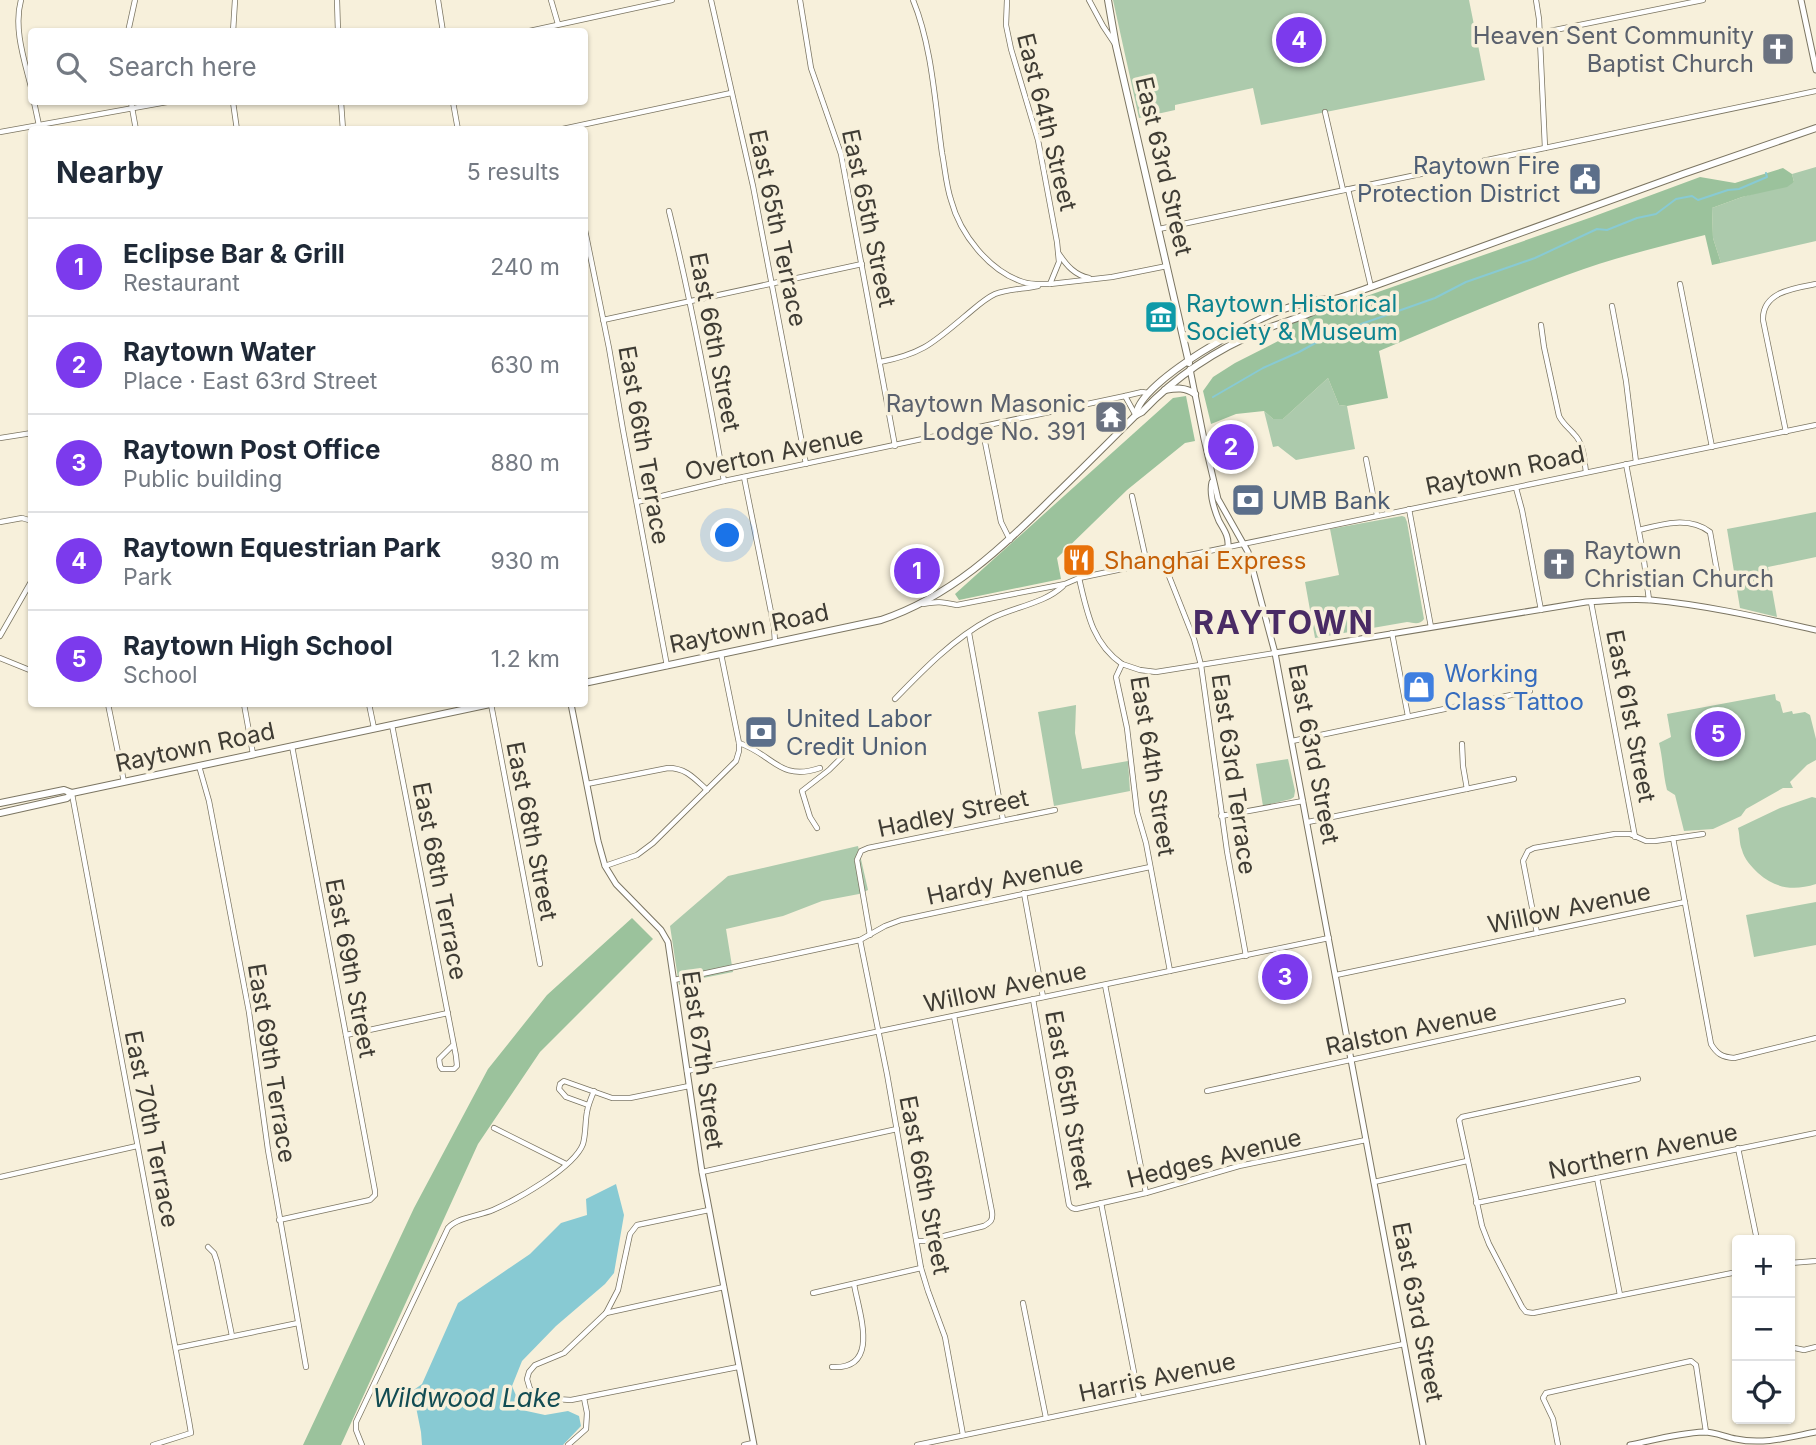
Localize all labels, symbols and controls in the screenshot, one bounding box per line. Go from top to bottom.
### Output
pin: 4 [1276,14,1322,66]
place label: Heaven Sent Community Baptist Church [1473,21,1754,78]
search box [28,28,588,105]
street label: East 64th Street [1011,30,1083,214]
church icon: Heaven Sent Community Baptist Church [1759,30,1797,68]
icon: search [52,48,90,86]
text: Search here [108,51,257,82]
street label: East 63rd Street [1129,74,1199,258]
street label: East 65th Street [836,126,902,310]
street label: East 65th Terrace [743,127,813,329]
place label: Raytown Fire Protection District [1357,151,1560,208]
text: Nearby [56,154,164,190]
text: 5 results [467,158,560,186]
public building icon: Raytown Fire Protection District [1566,160,1604,198]
text: Eclipse Bar & Grill [123,238,345,269]
street label: East 66th Street [683,250,747,434]
text: 1 [74,253,84,281]
text: 240 m [490,253,560,281]
text: Restaurant [123,269,240,297]
place label: Raytown Historical Society & Museum [1186,289,1398,346]
museum icon: Raytown Historical Society & Museum [1142,298,1180,336]
text: Raytown Water [123,336,316,367]
street label: East 66th Terrace [612,344,676,546]
text: 2 [72,351,86,379]
text: 630 m [490,351,560,379]
text: Place · East 63rd Street [123,367,377,395]
place label: Raytown Masonic Lodge No. 391 [886,389,1086,446]
temple icon: Raytown Masonic Lodge No. 391 [1092,398,1130,436]
street label: Overton Avenue [682,420,866,486]
pin: 2 [1208,421,1254,473]
text: Raytown Post Office [123,434,381,465]
street label: Raytown Road [1423,439,1587,501]
text: 3 [72,449,86,477]
text: 880 m [490,449,560,477]
text: Public building [123,465,282,493]
bank icon: UMB Bank [1229,481,1267,519]
place label: UMB Bank [1272,486,1391,515]
your location [710,518,744,552]
text: Raytown Equestrian Park [123,532,441,563]
place label: Raytown Christian Church [1584,536,1774,593]
restaurant icon: Shanghai Express [1060,541,1098,579]
pin: 1 [894,545,940,597]
church icon: Raytown Christian Church [1540,545,1578,583]
place label: Shanghai Express [1104,546,1306,575]
text: 4 [71,547,87,575]
text: 930 m [490,547,560,575]
text: Park [123,563,172,591]
street label: Raytown Road [667,597,831,659]
district label: RAYTOWN [1193,603,1375,642]
street label: East 61st Street [1600,627,1662,805]
text: Raytown High School [123,630,393,661]
text: 5 [72,645,86,673]
text: 1.2 km [491,645,560,673]
place label: Working Class Tattoo [1444,659,1584,716]
text: School [123,661,198,689]
street label: East 63rd Street [1282,662,1346,847]
shop icon: Working Class Tattoo [1400,668,1438,706]
street label: East 63rd Terrace [1206,672,1262,876]
street label: East 64th Street [1124,674,1182,858]
place label: United Labor Credit Union [786,704,932,761]
pin: 5 [1695,708,1741,760]
bank icon: United Labor Credit Union [742,713,780,751]
street label: Raytown Road [113,716,277,778]
street label: East 68th Street [500,739,564,923]
street label: East 68th Terrace [407,780,473,982]
street label: Hadley Street [875,783,1031,843]
street label: Hardy Avenue [924,849,1086,911]
street label: East 69th Street [319,876,383,1060]
street label: Willow Avenue [1485,877,1653,939]
pin: 3 [1262,951,1308,1003]
street label: Willow Avenue [921,956,1089,1018]
street label: East 69th Terrace [242,961,302,1165]
street label: East 67th Street [676,969,730,1151]
street label: Ralston Avenue [1323,997,1499,1061]
street label: East 65th Street [1039,1008,1099,1192]
street label: East 70th Terrace [119,1028,185,1230]
street label: East 66th Street [893,1093,957,1277]
street label: Northern Avenue [1546,1117,1740,1185]
street label: Hedges Avenue [1124,1122,1304,1194]
street label: East 63rd Street [1386,1220,1450,1405]
map controls [1732,1235,1795,1424]
button: + [1732,1235,1795,1298]
button: − [1732,1298,1795,1361]
street label: Harris Avenue [1076,1346,1238,1408]
button: locate [1732,1361,1795,1424]
water label: Wildwood Lake [373,1382,561,1413]

